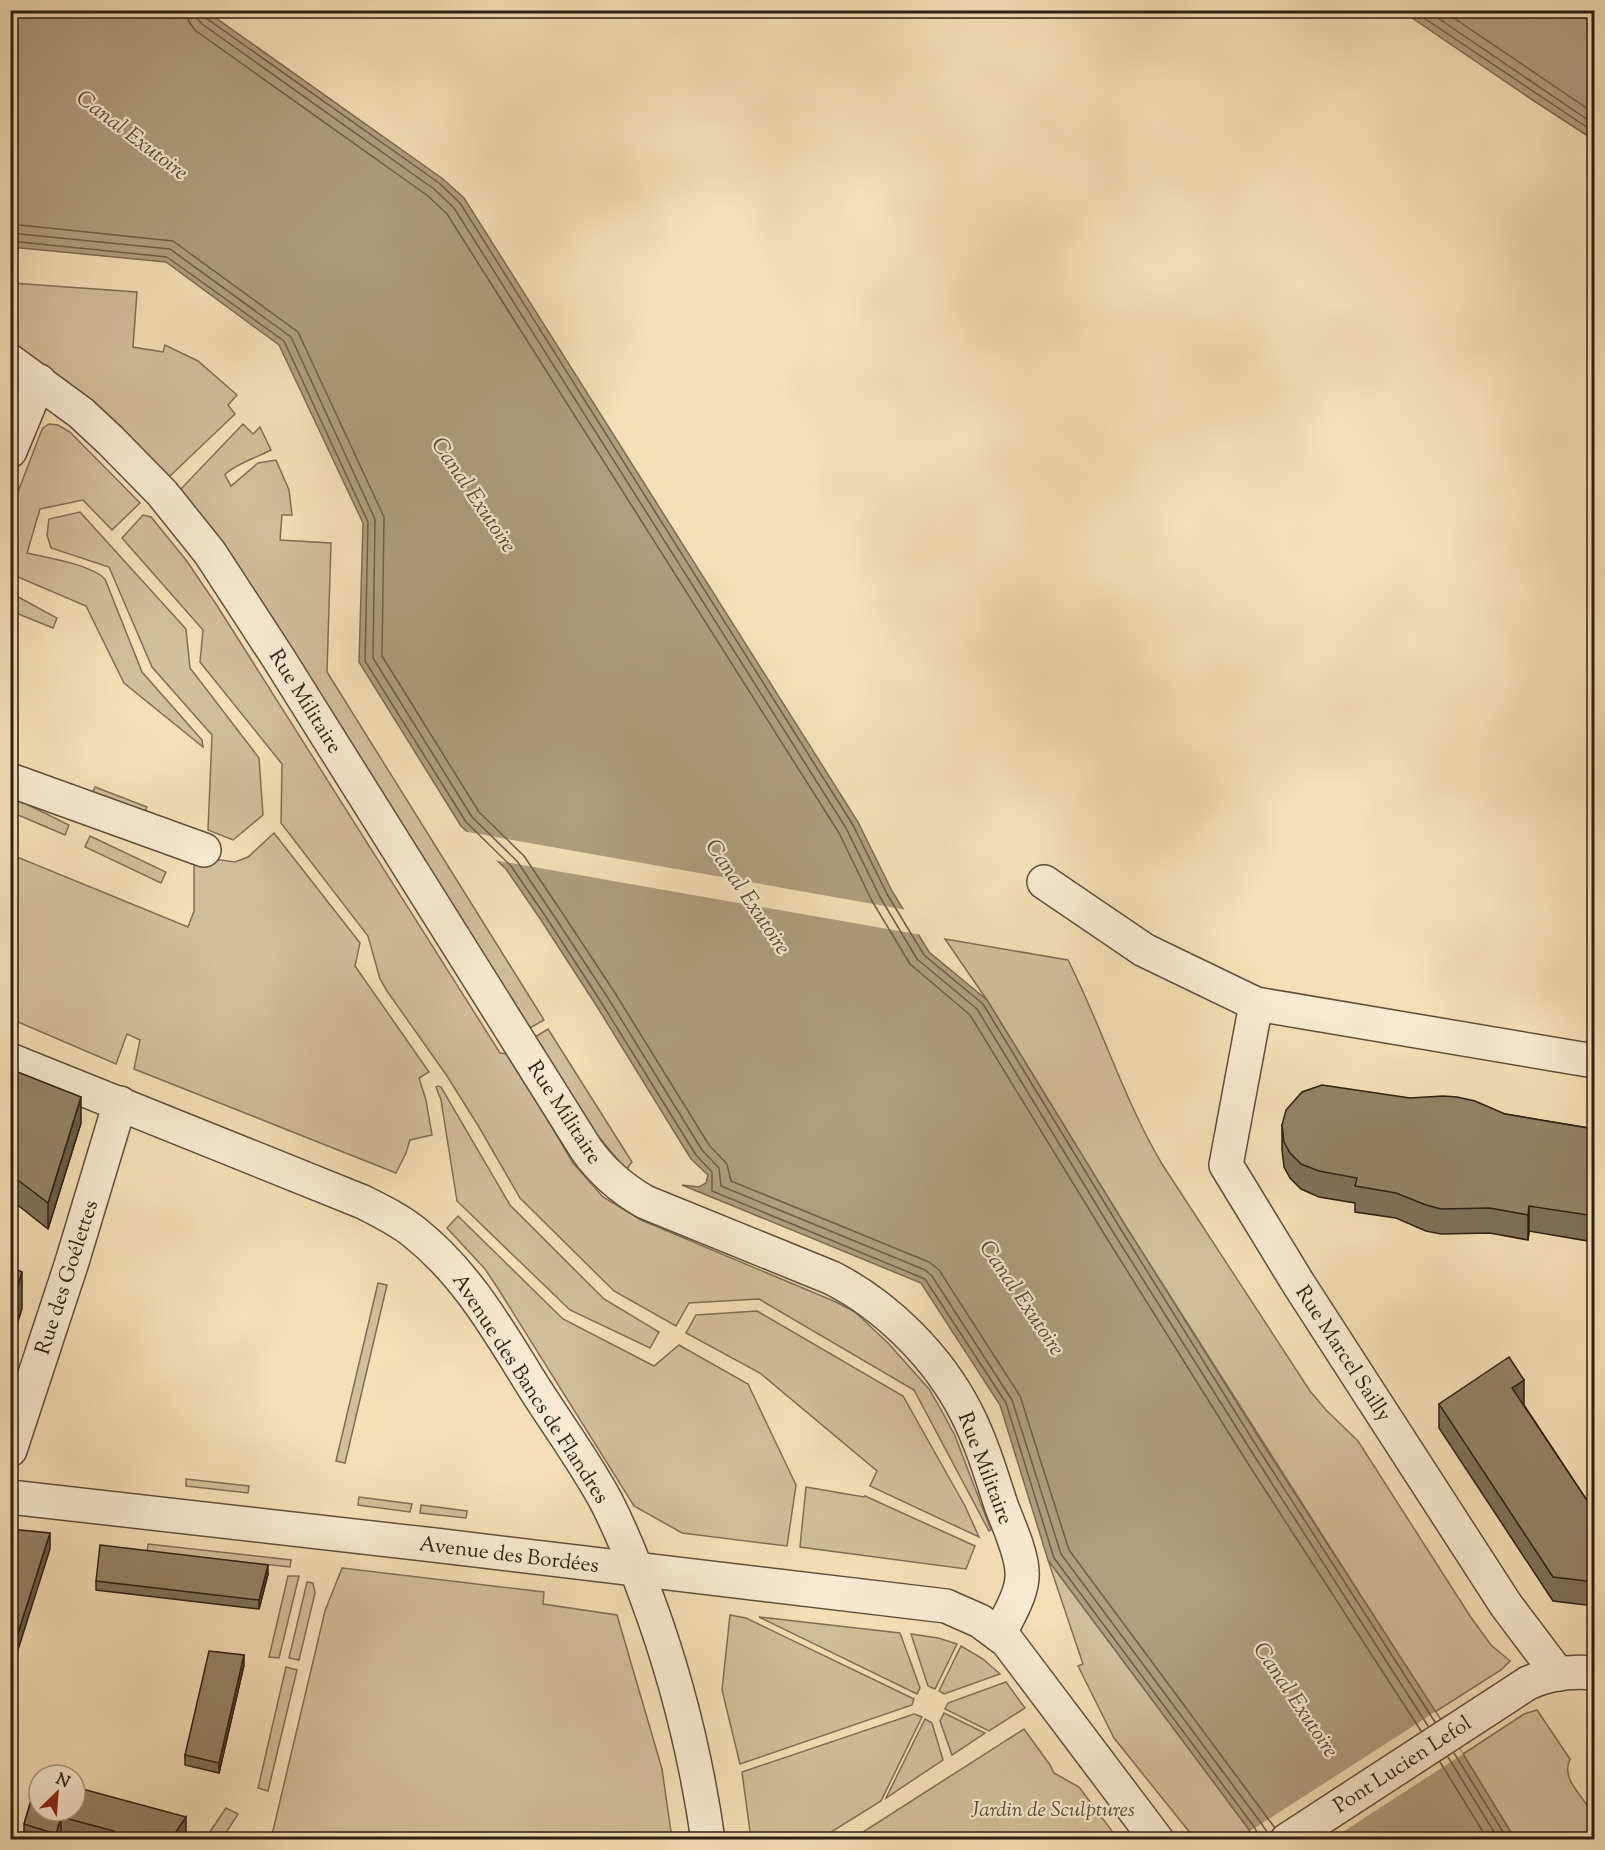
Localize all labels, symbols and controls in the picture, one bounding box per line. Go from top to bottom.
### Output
water label: Canal Exutoire [68,83,194,189]
water label: Canal Exutoire [422,431,523,560]
street label: Rue Militaire [260,644,348,760]
water label: Canal Exutoire [696,833,797,962]
street label: Rue Militaire [519,1055,608,1171]
street label: Rue des Goélettes [29,1196,107,1359]
water label: Canal Exutoire [970,1234,1071,1363]
street label: Avenue des Bancs de Flandres [443,1268,615,1510]
street label: Rue Marcel Sailly [1287,1280,1398,1429]
street label: Rue Militaire [949,1408,1019,1529]
street label: Avenue des Bordées [417,1530,600,1582]
water label: Canal Exutoire [1244,1636,1345,1765]
street label: Pont Lucien Lefol [1328,1710,1478,1822]
north arrow [27,1763,87,1823]
text: N [52,1769,73,1795]
park label: Jardin de Sculptures [970,1796,1135,1826]

